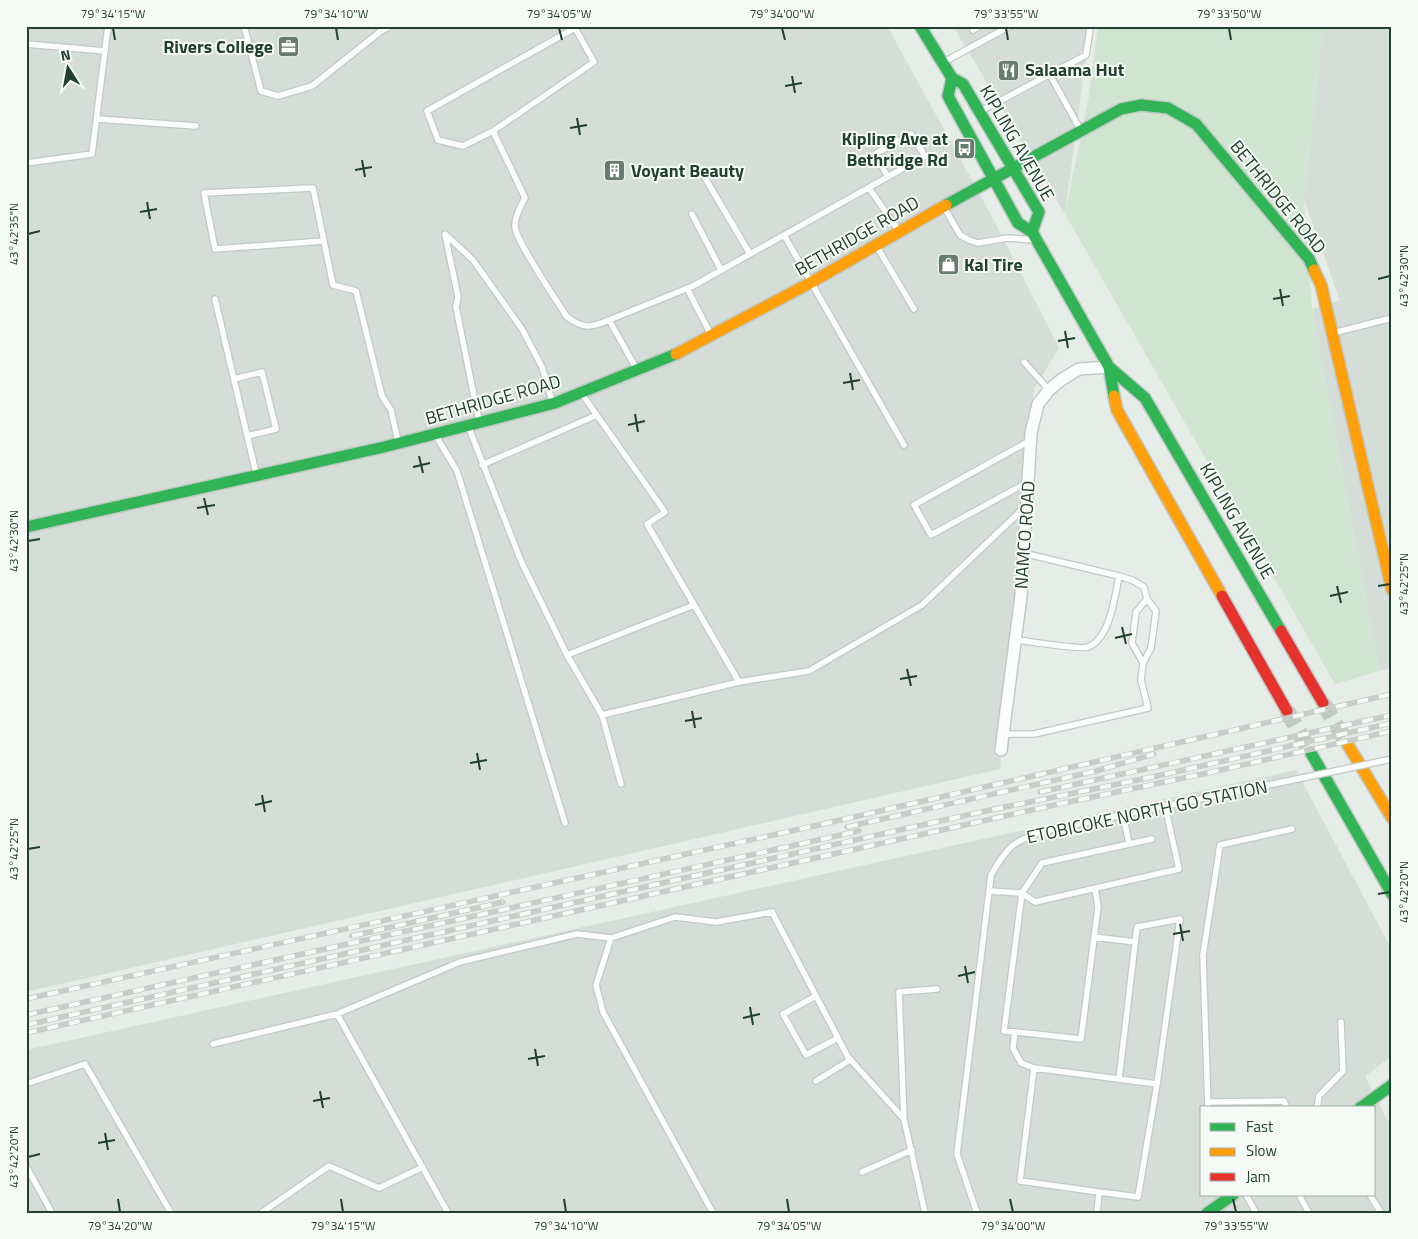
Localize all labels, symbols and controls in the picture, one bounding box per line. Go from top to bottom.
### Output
text: 79°34'15"W [81,4,146,23]
text: 79°34'10"W [304,4,369,23]
text: 79°34'05"W [527,4,592,23]
text: 79°34'00"W [750,4,815,23]
text: 79°33'55"W [974,4,1039,23]
text: 79°33'50"W [1197,4,1262,23]
place label: Rivers College [163,33,273,60]
office icon: Rivers College [277,35,301,59]
north arrow [42,42,92,92]
text: N [59,44,72,66]
place label: Salaama Hut [1025,56,1125,83]
restaurant icon: Salaama Hut [997,58,1021,82]
street label: KIPLING AVENUE [973,80,1062,206]
place label: Kipling Ave at Bethridge Rd [842,125,948,173]
street label: BETHRIDGE ROAD [1224,134,1333,260]
bus stop icon: Kipling Ave at Bethridge Rd [952,137,976,161]
place label: Voyant Beauty [631,157,744,184]
building icon: Voyant Beauty [603,159,627,183]
street label: BETHRIDGE ROAD [789,189,924,282]
text: 43°42'35"N [4,203,23,265]
text: 43°42'30"N [1394,245,1413,307]
place label: Kal Tire [964,251,1023,278]
shop icon: Kal Tire [936,253,960,277]
street label: BETHRIDGE ROAD [422,367,564,432]
street label: KIPLING AVENUE [1193,458,1282,584]
street label: NAMCO ROAD [1007,480,1042,590]
text: 43°42'30"N [4,510,23,572]
text: 43°42'25"N [1394,553,1413,615]
street label: ETOBICOKE NORTH GO STATION [1024,773,1270,850]
text: 43°42'25"N [4,818,23,880]
text: 43°42'20"N [1394,861,1413,923]
legend [1200,1106,1376,1196]
text: Fast [1246,1115,1274,1138]
text: 43°42'20"N [4,1126,23,1188]
text: Slow [1246,1139,1277,1162]
text: Jam [1246,1165,1270,1188]
text: 79°34'20"W [88,1216,153,1235]
text: 79°34'15"W [311,1216,376,1235]
text: 79°34'10"W [534,1216,599,1235]
text: 79°34'05"W [757,1216,822,1235]
text: 79°34'00"W [981,1216,1046,1235]
text: 79°33'55"W [1204,1216,1269,1235]

